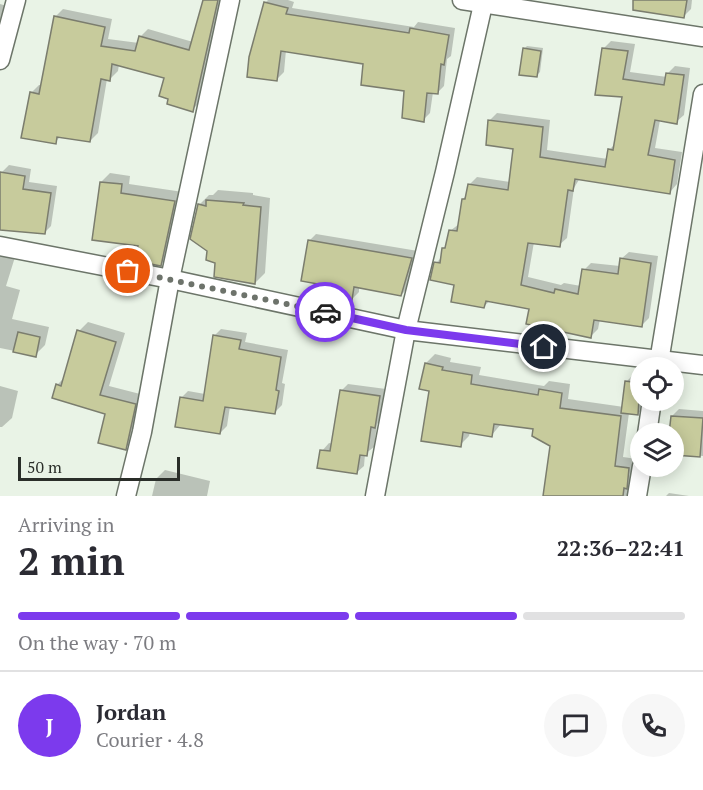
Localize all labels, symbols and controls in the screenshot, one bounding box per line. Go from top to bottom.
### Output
pin [102,245,153,296]
icon: bag [111,254,144,287]
courier [295,282,355,342]
icon: car [309,296,342,329]
pin [518,321,569,372]
icon: home [527,330,560,363]
map controls [630,357,684,477]
button: locate [630,357,684,411]
button: layers [630,423,684,477]
scale bar [18,454,180,481]
text: 50 m [27,456,62,478]
text: Arriving in [18,511,114,538]
text: 22:36–22:41 [557,533,685,562]
text: 2 min [18,534,125,586]
text: On the way · 70 m [18,629,176,656]
button: chat [544,694,607,757]
button: phone [622,694,685,757]
text: Jordan [96,697,166,726]
text: J [45,711,54,740]
text: Courier · 4.8 [96,726,204,753]

